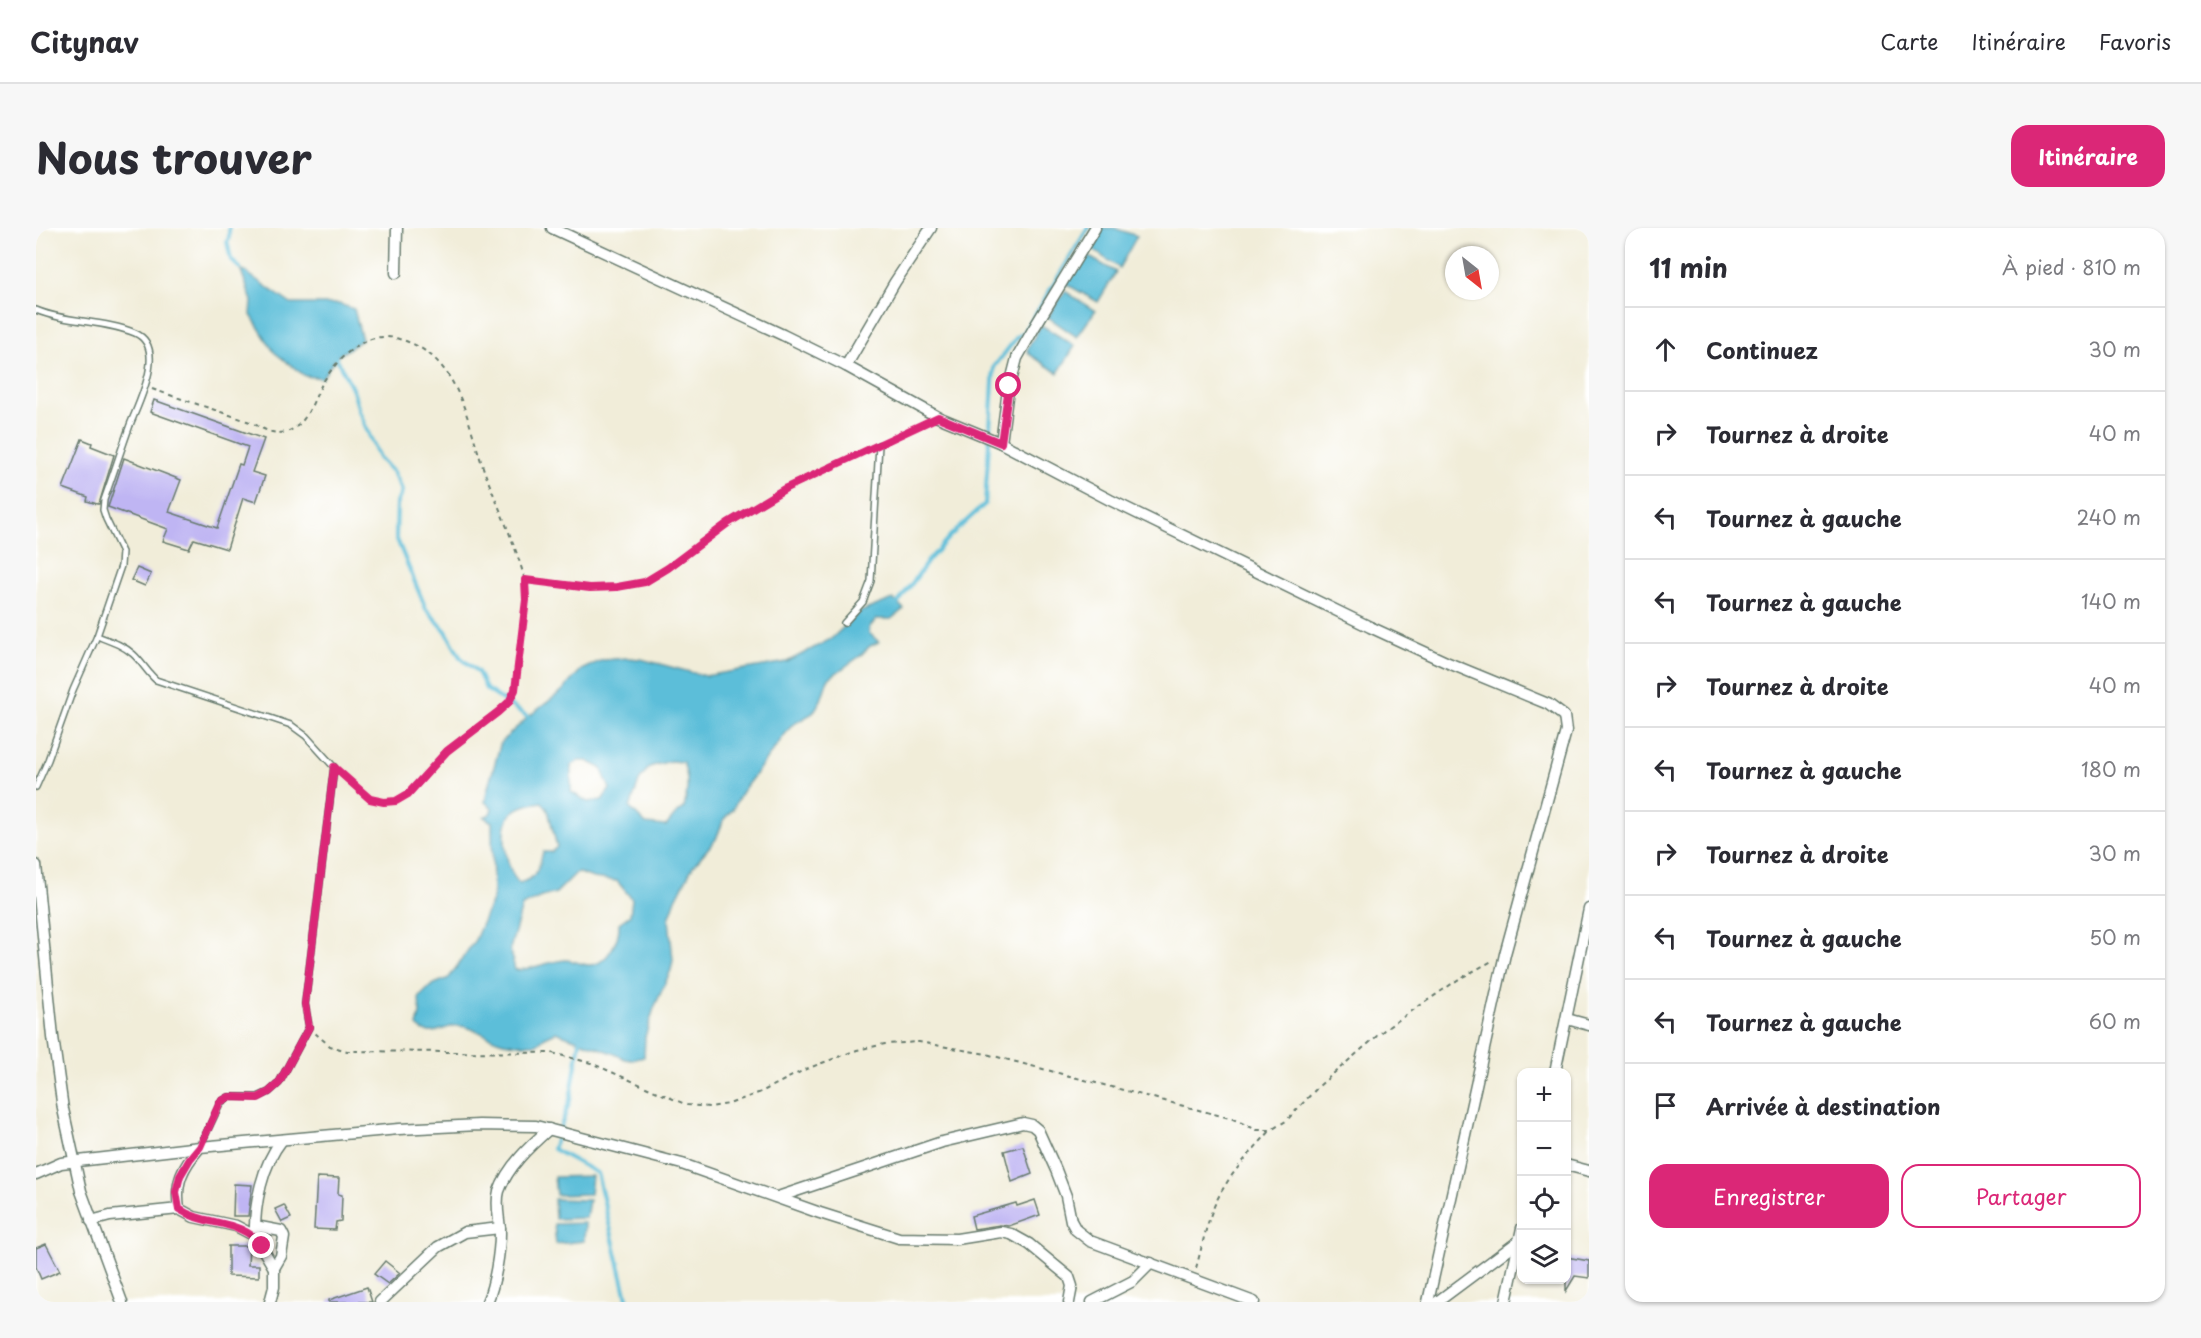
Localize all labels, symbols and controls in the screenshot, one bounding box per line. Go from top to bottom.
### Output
text: Citynav [30,20,139,63]
text: Carte [1880,25,1939,57]
text: Itinéraire [1972,25,2066,57]
text: Favoris [2099,25,2171,57]
text: Nous trouver [36,125,312,188]
button: Itinéraire [2011,125,2165,187]
north arrow [1445,246,1499,300]
text: 11 min [1649,248,1728,287]
text: À pied · 810 m [2002,252,2141,282]
icon: ahead [1649,333,1682,366]
text: Continuez [1706,333,1818,366]
text: 30 m [2088,334,2141,364]
route start [995,372,1021,398]
icon: right [1649,417,1682,450]
text: Tournez à droite [1706,417,1889,450]
text: 40 m [2089,418,2141,448]
icon: left [1649,501,1682,534]
text: Tournez à gauche [1706,501,1902,534]
text: 240 m [2076,502,2141,532]
icon: left [1649,585,1682,618]
text: Tournez à gauche [1706,585,1902,618]
text: 140 m [2081,586,2141,616]
icon: right [1649,669,1682,702]
text: Tournez à droite [1706,669,1889,702]
text: 40 m [2089,670,2141,700]
icon: left [1649,753,1682,786]
text: Tournez à gauche [1706,753,1902,786]
text: 180 m [2081,754,2141,784]
icon: right [1649,837,1682,870]
text: Tournez à droite [1706,837,1889,870]
text: 30 m [2088,838,2141,868]
icon: left [1649,921,1682,954]
text: Tournez à gauche [1706,921,1902,954]
text: 50 m [2089,922,2141,952]
icon: left [1649,1005,1682,1038]
text: Tournez à gauche [1706,1005,1902,1038]
text: 60 m [2089,1006,2141,1036]
map controls [1517,1068,1571,1284]
button: + [1517,1068,1571,1122]
icon: arrive [1649,1089,1682,1122]
text: Arrivée à destination [1706,1089,1940,1122]
button: − [1517,1122,1571,1176]
button: Enregistrer [1649,1164,1889,1228]
button: Partager [1901,1164,2141,1228]
button: locate [1517,1176,1571,1230]
button: layers [1517,1230,1571,1284]
route end [248,1232,274,1258]

